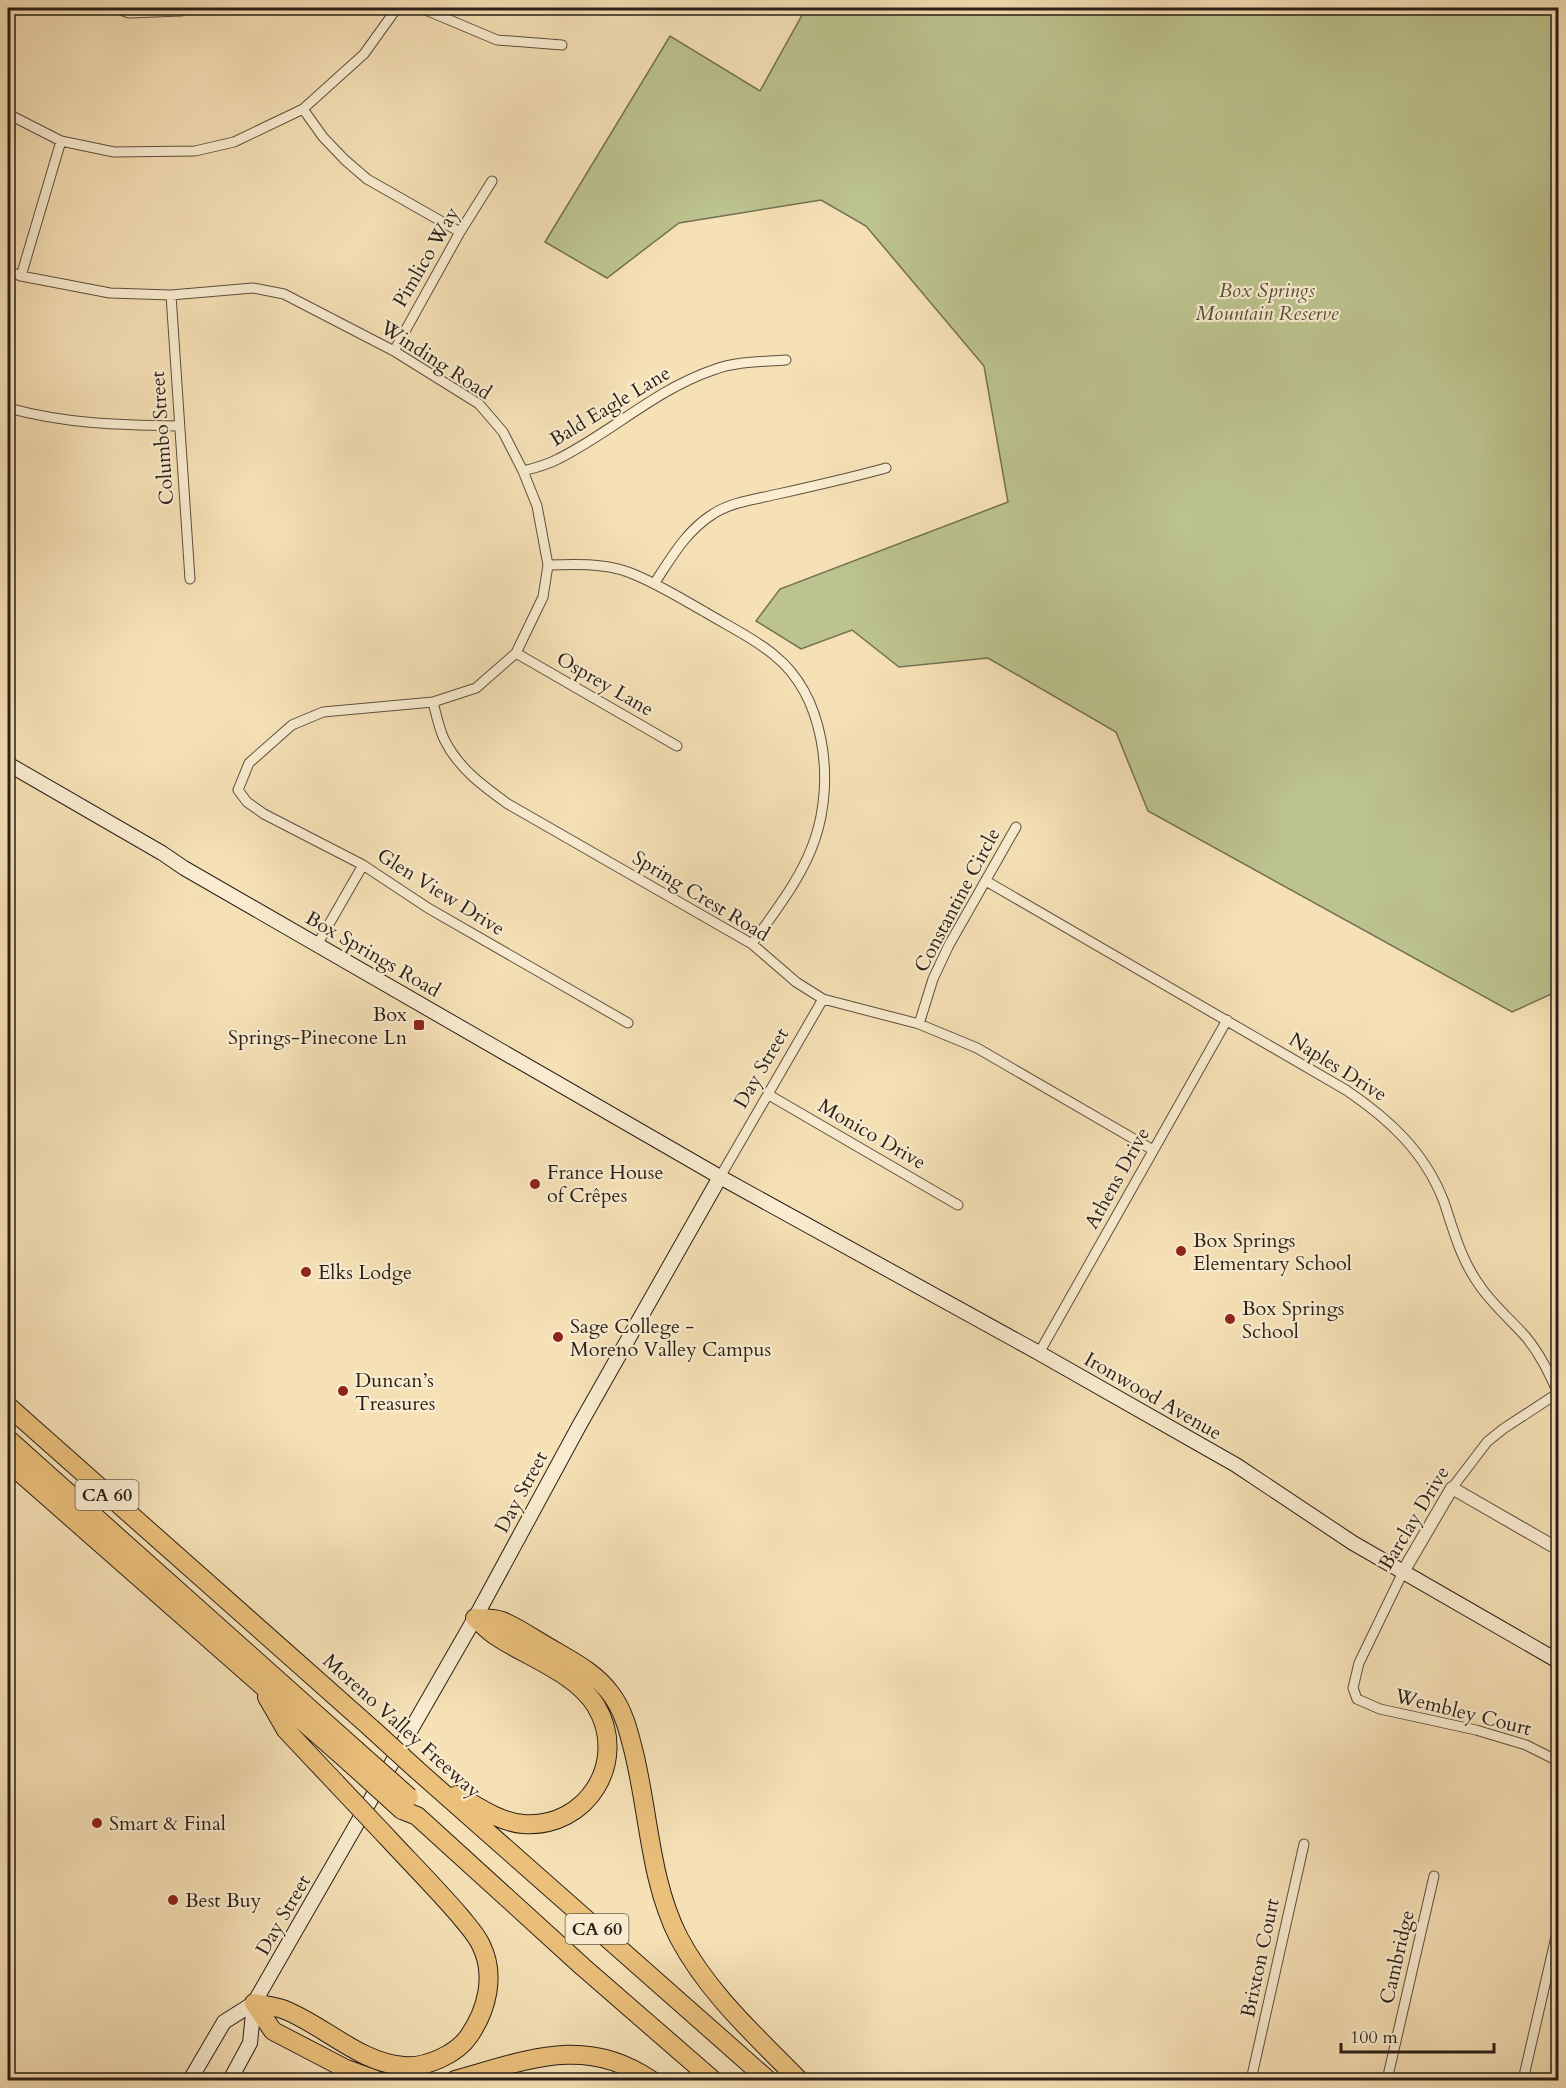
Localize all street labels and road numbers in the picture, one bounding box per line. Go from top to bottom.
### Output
street label: Pimlico Way [386,202,466,312]
street label: Winding Road [374,313,497,406]
street label: Bald Eagle Lane [545,359,675,453]
street label: Columbo Street [144,369,180,506]
street label: Osprey Lane [551,645,659,723]
street label: Constantine Circle [908,823,1006,977]
street label: Glen View Drive [372,842,510,942]
street label: Spring Crest Road [627,844,775,948]
street label: Box Springs Road [300,904,446,1004]
street label: Day Street [727,1022,795,1113]
street label: Naples Drive [1284,1026,1392,1108]
street label: Monico Drive [813,1092,931,1176]
street label: Athens Drive [1078,1122,1156,1234]
street label: Ironwood Avenue [1079,1346,1227,1446]
street label: Day Street [488,1446,554,1538]
street label: Barclay Drive [1372,1461,1456,1575]
road number: CA 60 [76,1480,138,1510]
street label: Moreno Valley Freeway [317,1648,487,1805]
street label: Wembley Court [1391,1682,1535,1742]
street label: Day Street [249,1869,317,1960]
street label: Brixton Court [1234,1895,1286,2020]
street label: Cambridge [1373,1907,1421,2007]
road number: CA 60 [566,1914,628,1944]

